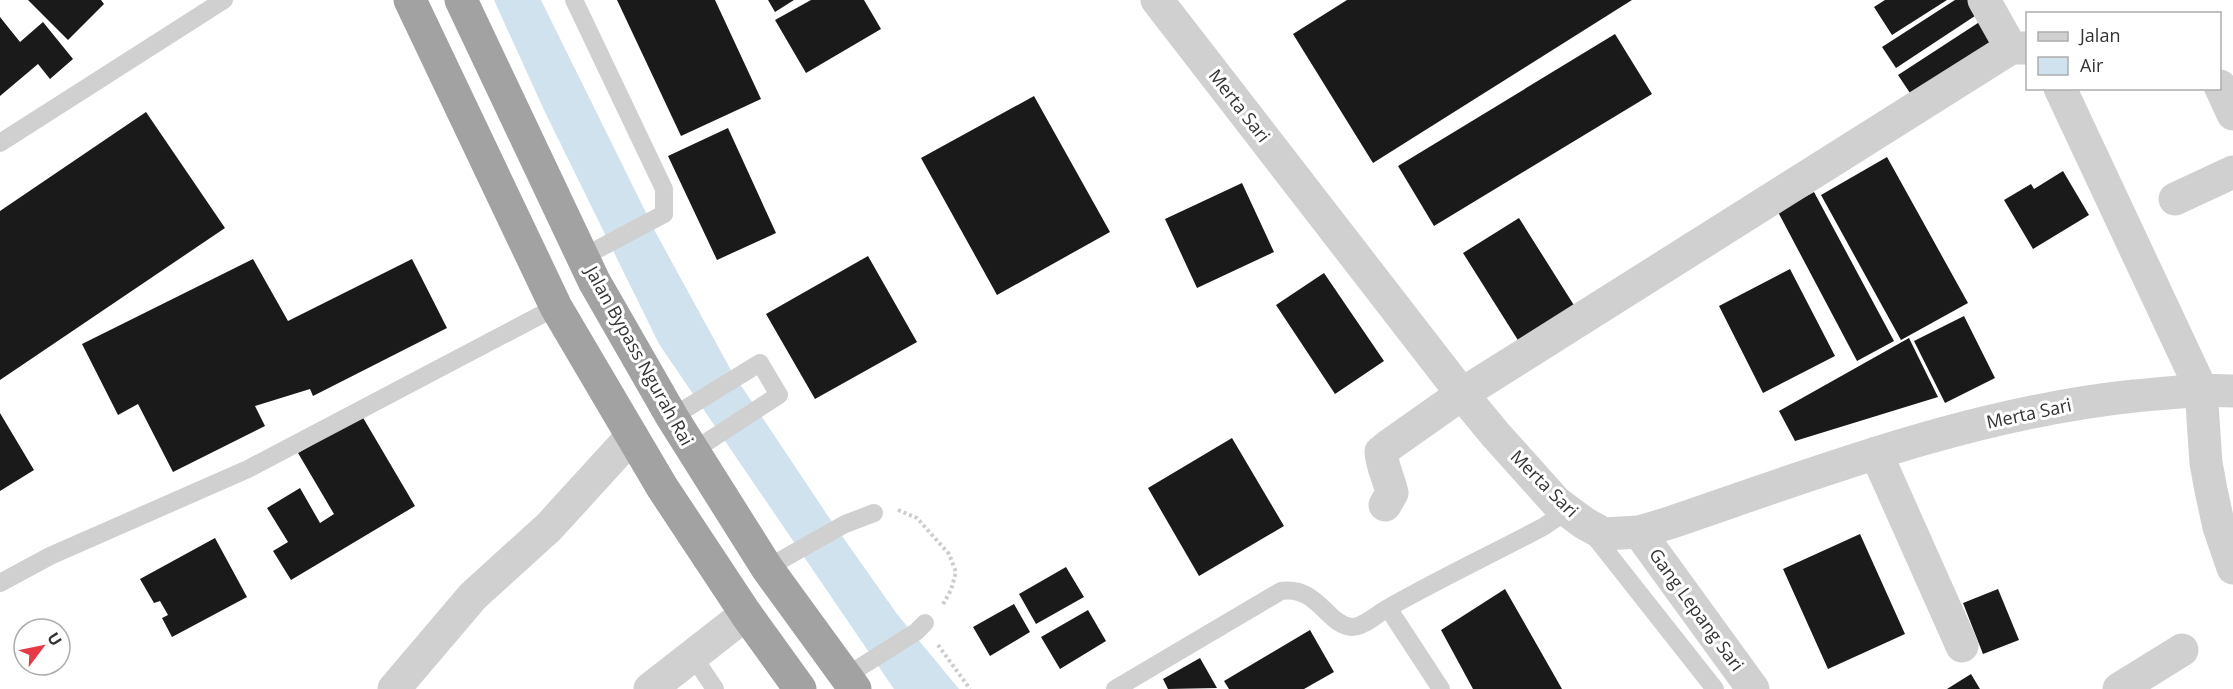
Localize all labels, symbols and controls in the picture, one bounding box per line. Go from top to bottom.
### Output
legend [2026,12,2221,90]
text: Jalan [2078,23,2120,47]
text: Air [2080,53,2104,77]
street label: Merta Sari [1204,64,1276,147]
street label: Jalan Bypass Ngurah Rai [580,260,699,450]
street label: Merta Sari [1984,392,2074,434]
street label: Merta Sari [1506,444,1584,522]
street label: Gang Lepang Sari [1644,543,1750,676]
north arrow [12,617,72,677]
text: U [42,628,67,650]

